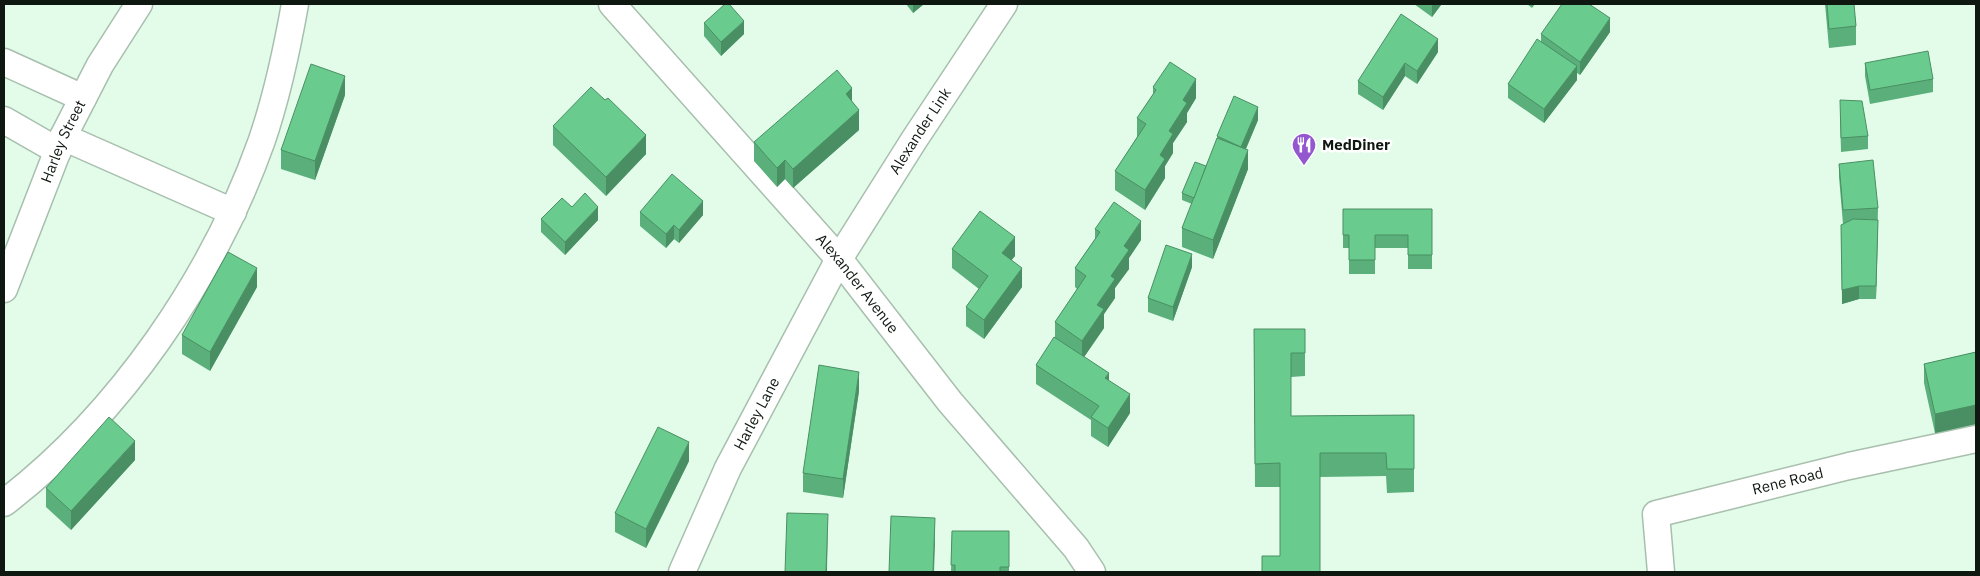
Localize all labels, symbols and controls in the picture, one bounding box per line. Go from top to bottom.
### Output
street label: Alexander Link [885,84,955,178]
street label: Harley Street [36,97,89,185]
restaurant icon: MedDiner [1291,132,1317,166]
place label: MedDiner [1322,135,1390,154]
street label: Alexander Avenue [812,230,903,337]
street label: Harley Lane [729,374,783,453]
street label: Rene Road [1750,463,1825,499]

